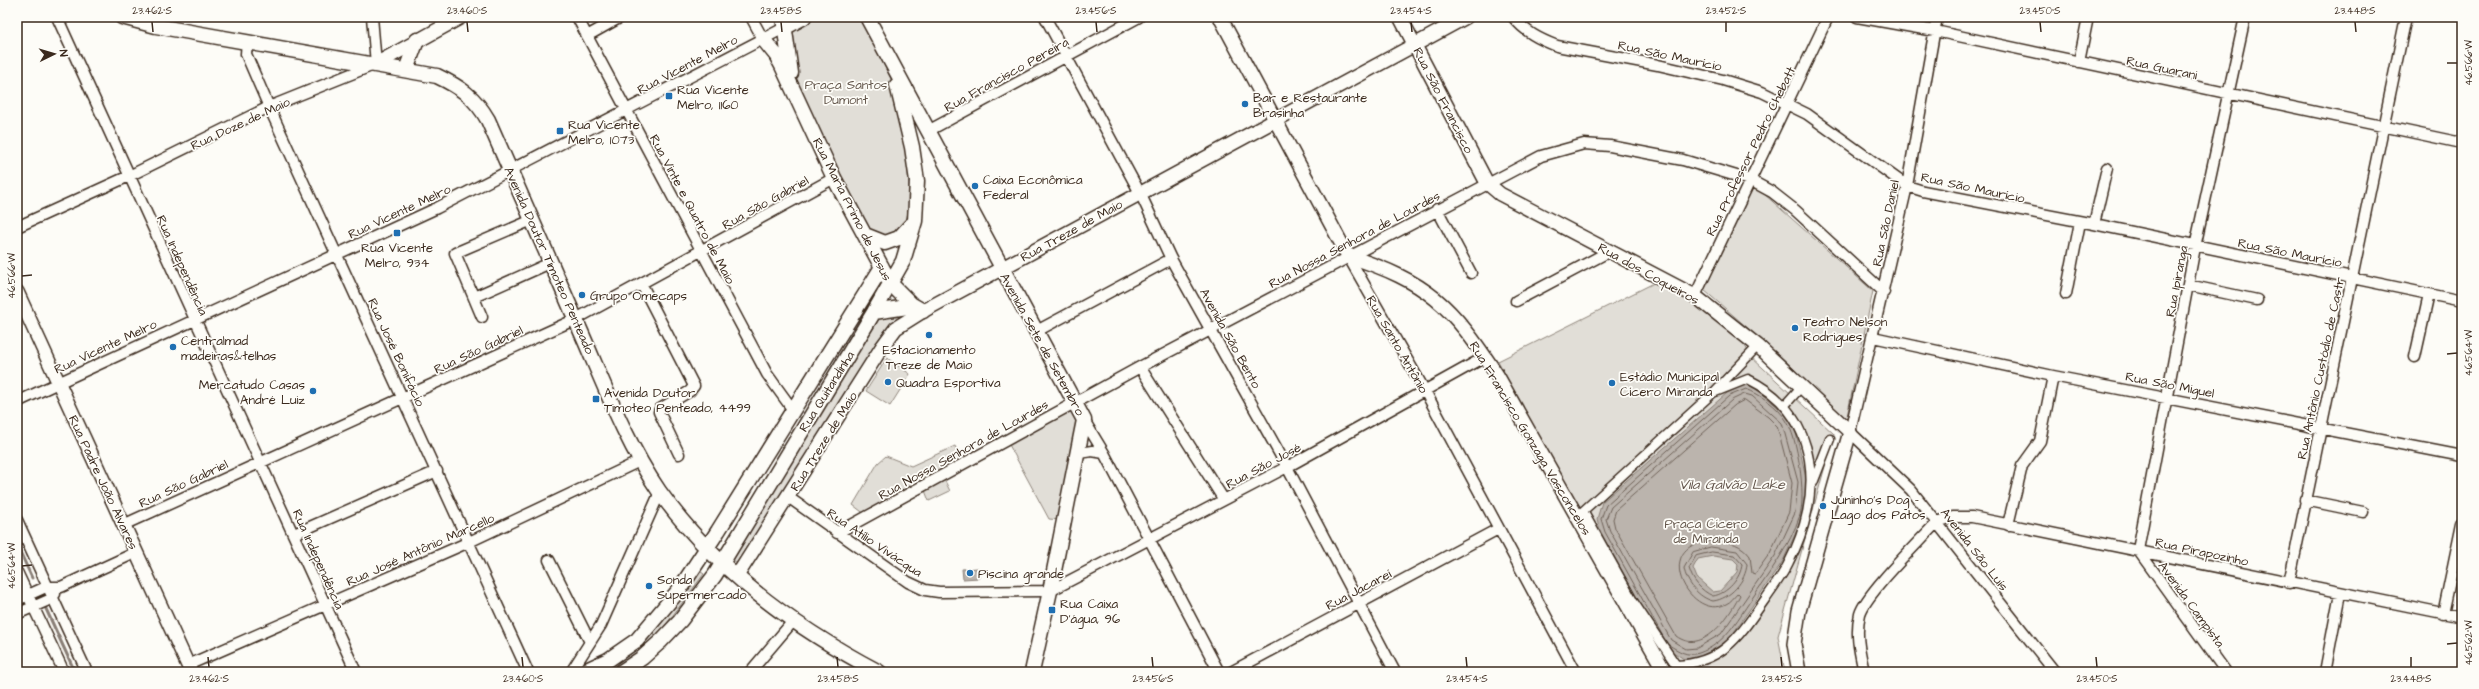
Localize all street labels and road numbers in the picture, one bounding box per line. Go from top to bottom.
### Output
street label: Rua Vicente Melro [634,30,741,99]
street label: Rua Francisco Pereira [941,33,1072,117]
street label: Rua São Maurício [1616,36,1724,76]
street label: Rua São Francisco [1409,44,1478,157]
street label: Rua Guarani [2125,52,2199,84]
street label: Rua Professor Pedro Chebatt [1702,63,1800,239]
street label: Rua Doze de Maio [188,93,294,155]
street label: Rua Vinte e Quatro de Maio [645,132,740,288]
street label: Rua Maria Primo de Jesus [808,135,896,285]
street label: Avenida Doutor Timoteo Penteado [500,164,599,358]
street label: Rua São Maurício [1919,168,2027,208]
street label: Rua São Gabriel [719,172,812,234]
street label: Rua São Daniel [1868,178,1904,268]
street label: Rua Vicente Melro [345,180,454,244]
street label: Rua Nossa Senhora de Lourdes [1266,187,1444,293]
street label: Rua Treze de Maio [1017,195,1126,266]
street label: Rua Independência [152,213,212,319]
street label: Rua São Maurício [2236,234,2344,272]
street label: Rua dos Coqueiros [1595,239,1703,309]
street label: Rua Ipiranga [2161,244,2194,319]
street label: Avenida Sete de Setembro [995,270,1089,420]
street label: Rua Antônio Custódio de Castr [2293,275,2349,461]
street label: Avenida São Bento [1195,285,1265,392]
street label: Rua Santo Antônio [1362,292,1433,397]
street label: Rua José Bonifácio [363,295,429,410]
street label: Rua Vicente Melro [51,315,160,379]
street label: Rua São Gabriel [431,321,526,378]
street label: Rua Francisco Gonzaga Vasconcelos [1464,338,1596,540]
street label: Rua Quitandinha [795,347,859,435]
street label: Rua São Miguel [2124,368,2216,403]
street label: Rua Treze de Maio [786,388,862,495]
street label: Rua Nossa Senhora de Lourdes [875,395,1052,504]
street label: Rua Padre João Alvares [64,412,142,553]
street label: Rua São José [1223,438,1304,493]
street label: Rua São Gabriel [136,455,231,512]
street label: Rua Atílio Vivácqua [823,504,926,582]
street label: Avenida São Luís [1936,504,2013,595]
street label: Rua Independência [288,507,348,613]
street label: Rua José Antônio Marcello [344,509,498,591]
street label: Rua Pirapozinho [2153,533,2251,571]
street label: Avenida Campista [2154,558,2229,652]
street label: Rua Jacareí [1322,565,1395,615]

